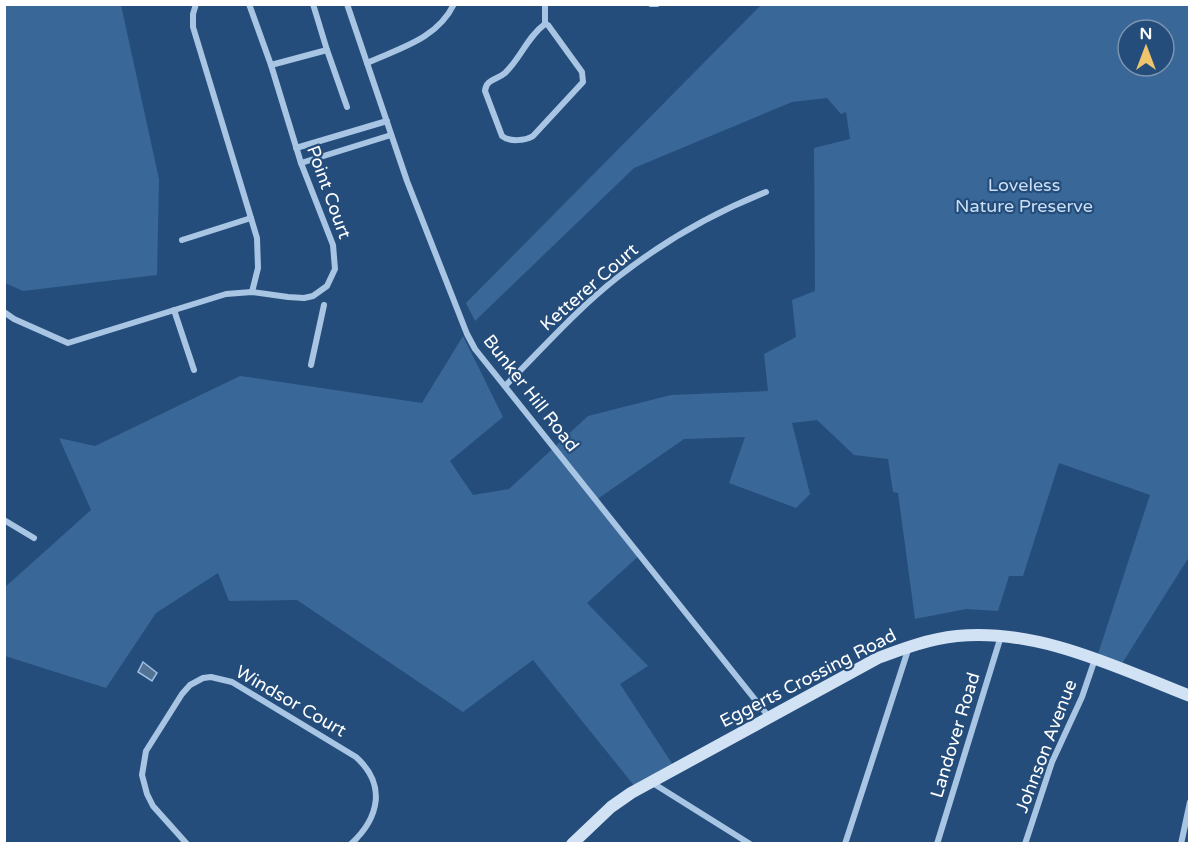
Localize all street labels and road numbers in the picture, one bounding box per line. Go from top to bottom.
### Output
street label: Point Court [302,142,356,242]
street label: Ketterer Court [536,238,642,335]
street label: Bunker Hill Road [478,330,584,456]
street label: Eggerts Crossing Road [716,624,900,732]
street label: Windsor Court [232,661,350,742]
street label: Landover Road [925,670,985,800]
street label: Johnson Avenue [1010,676,1082,816]

